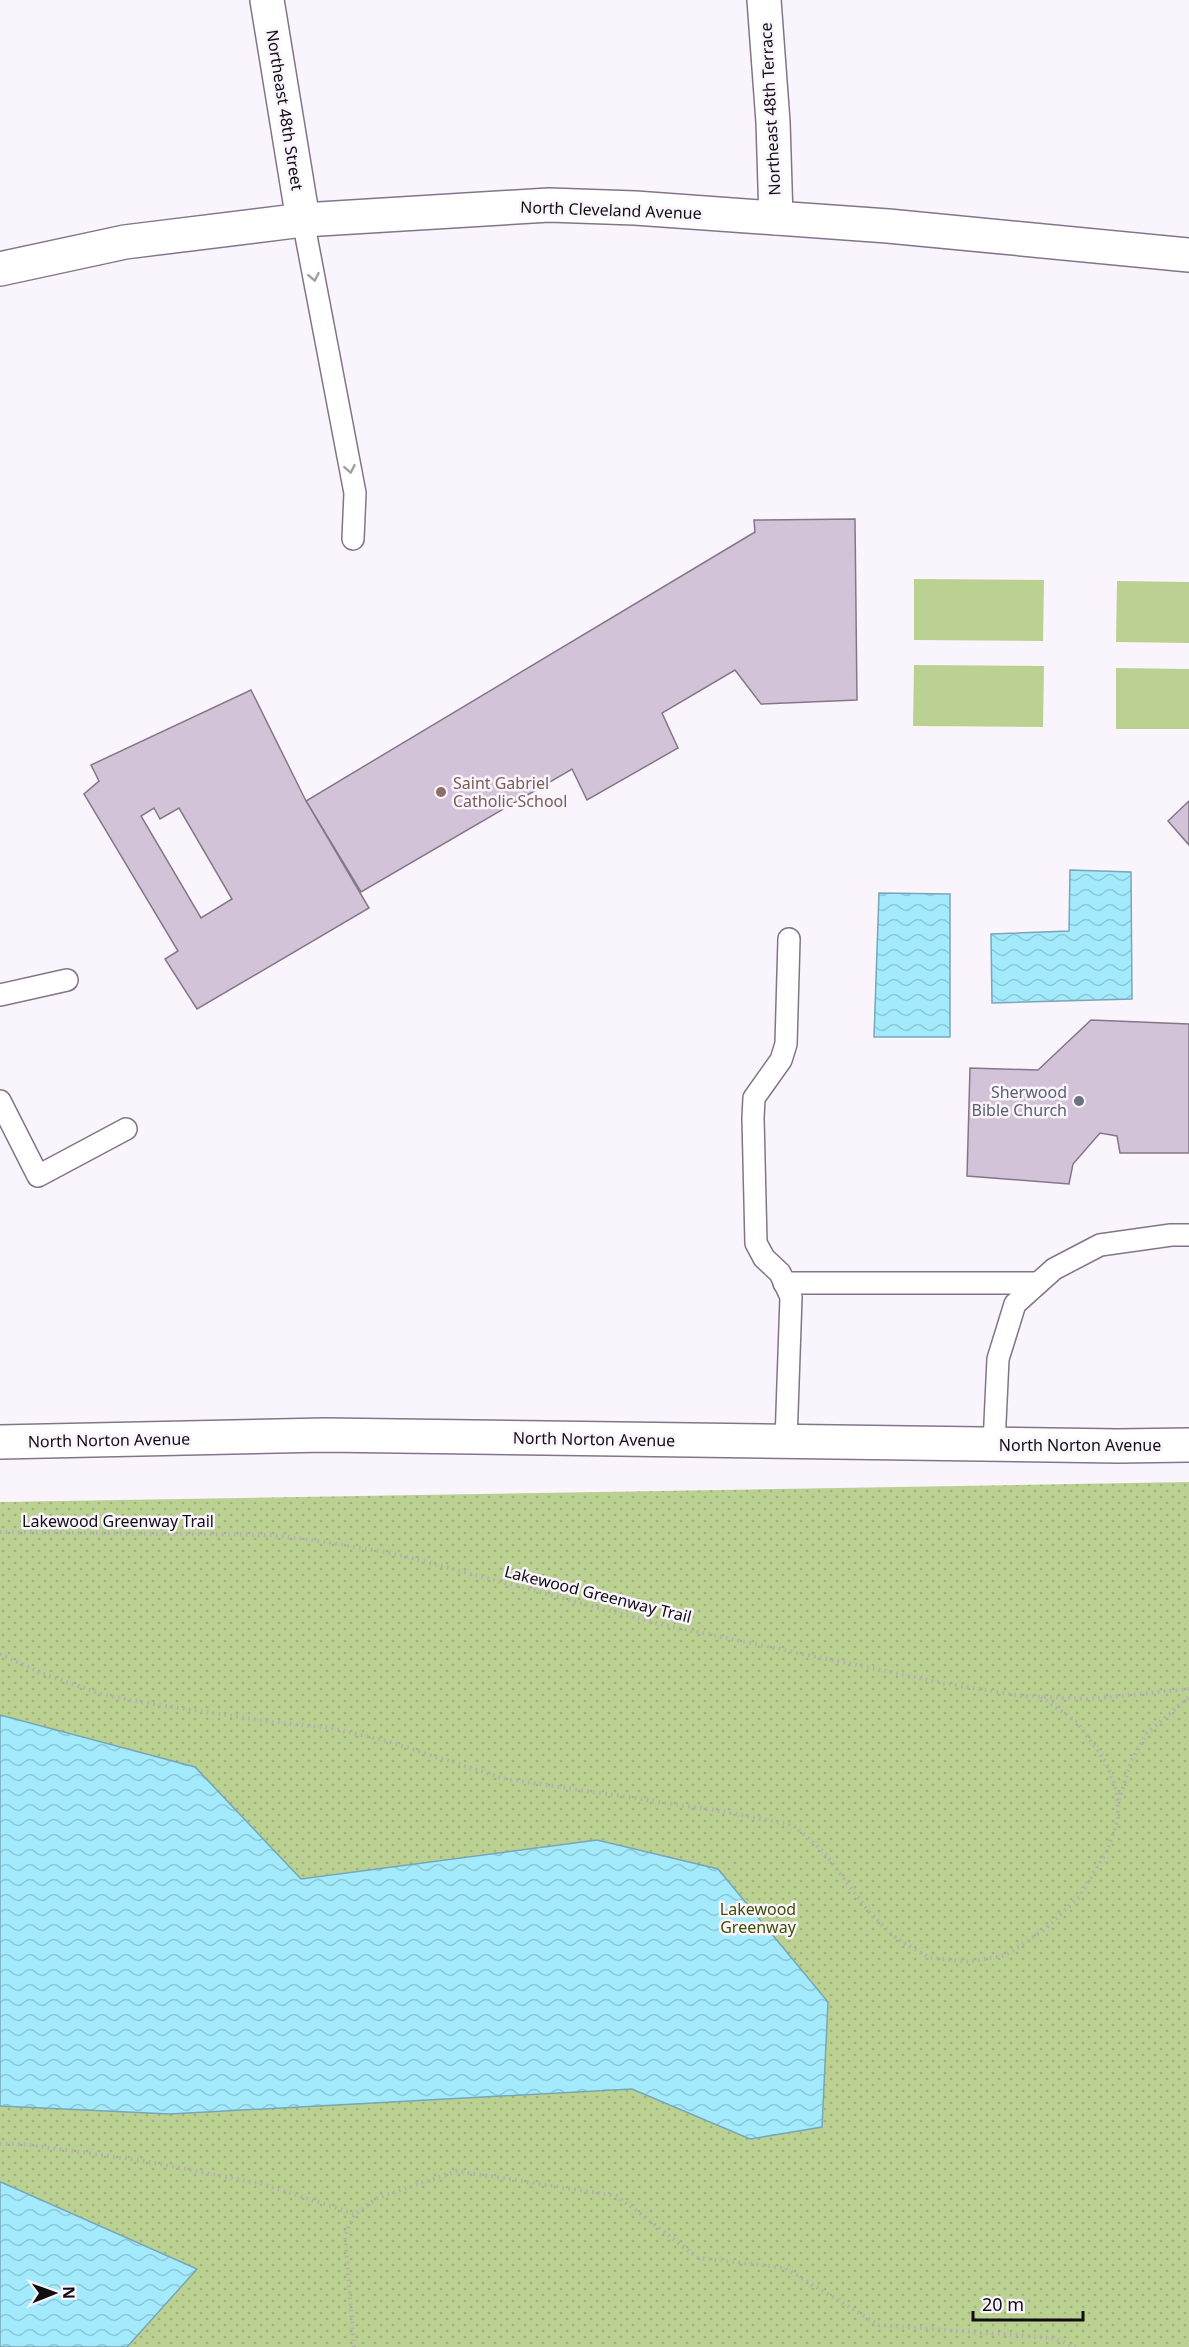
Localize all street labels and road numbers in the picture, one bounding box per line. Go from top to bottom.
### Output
street label: Northeast 48th Terrace [754,22,786,196]
street label: Northeast 48th Street [261,28,309,192]
street label: North Cleveland Avenue [520,196,702,224]
street label: North Norton Avenue [513,1427,675,1451]
street label: North Norton Avenue [28,1428,190,1452]
street label: North Norton Avenue [999,1434,1161,1456]
street label: Lakewood Greenway Trail [22,1510,214,1532]
street label: Lakewood Greenway Trail [502,1560,694,1628]

